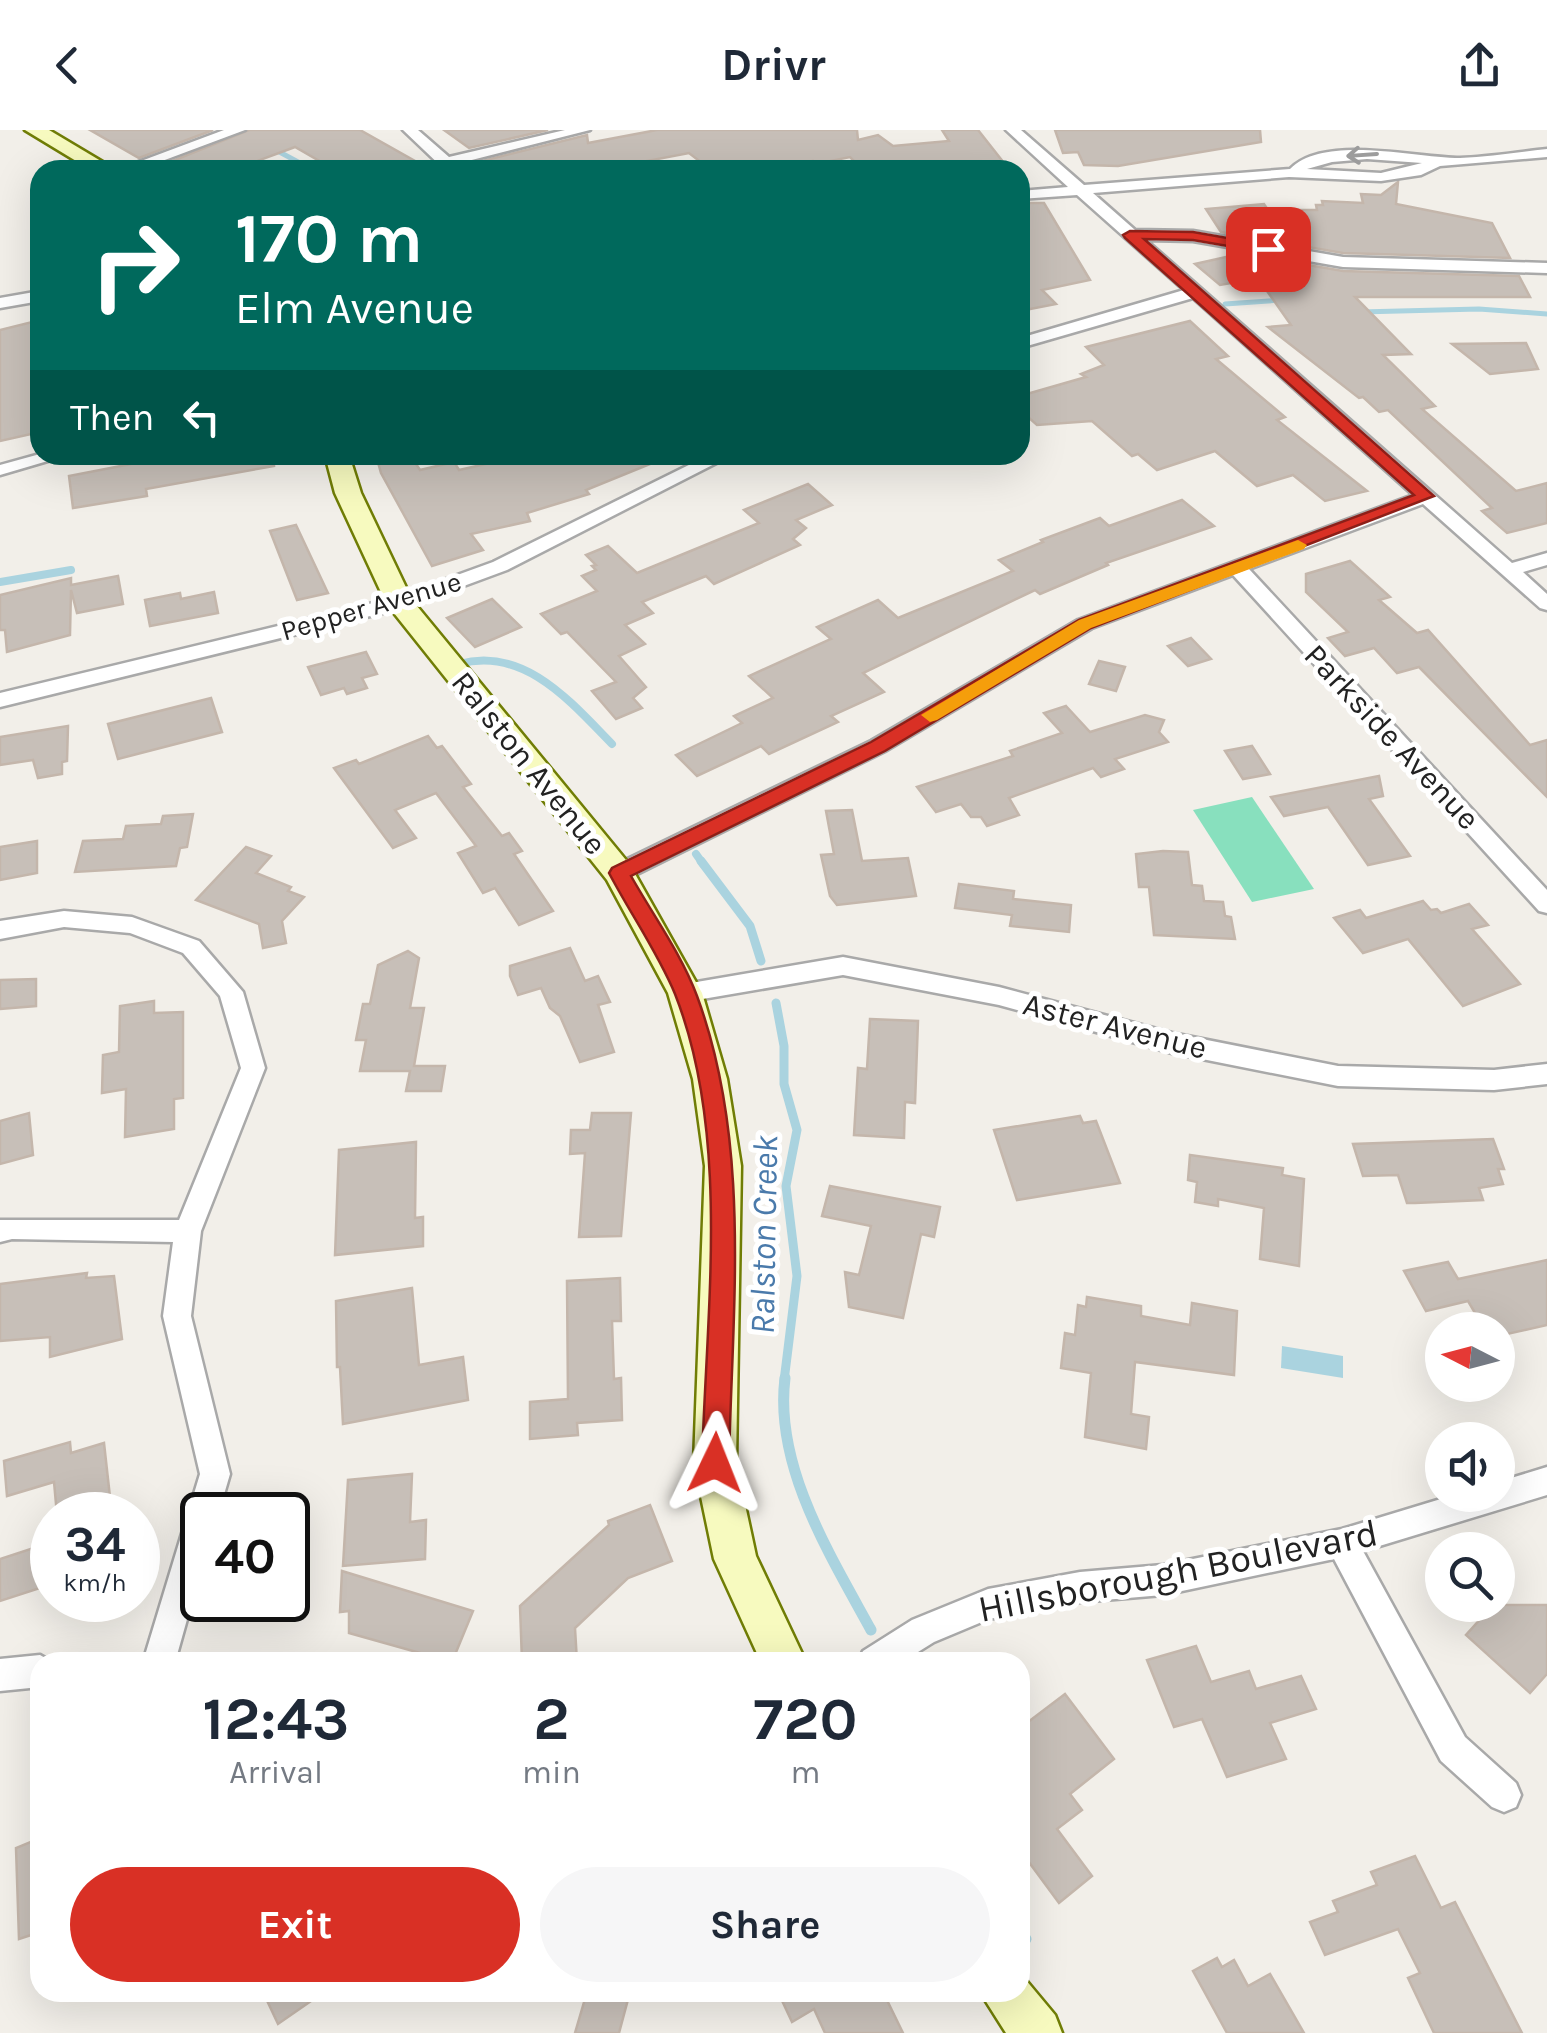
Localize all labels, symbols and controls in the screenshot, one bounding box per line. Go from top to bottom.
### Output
icon: back [40,38,95,93]
icon: share [1452,38,1507,93]
text: Drivr [721,39,826,91]
one-way arrow [1347,146,1379,165]
text: 170 m [235,198,423,280]
icon: right [70,200,200,330]
pin [1226,207,1311,292]
icon: arrive [1241,222,1296,277]
text: Elm Avenue [235,282,474,334]
icon: left [174,390,229,445]
text: Then [70,395,154,440]
street label: Pepper Avenue [277,565,465,647]
street label: Parkside Avenue [1297,637,1487,837]
street label: Ralston Avenue [444,664,614,862]
street label: Aster Avenue [1019,985,1211,1067]
water label: Ralston Creek [742,1135,786,1335]
north arrow [1425,1312,1515,1402]
map controls [1425,1312,1515,1622]
position arrow [663,1411,767,1515]
button: sound [1425,1422,1515,1512]
speed limit sign: 40 [180,1492,310,1622]
street label: Hillsborough Boulevard [974,1510,1382,1632]
text: 34 [65,1515,125,1574]
button: search [1425,1532,1515,1622]
text: km/h [63,1568,127,1597]
text: 12:43 [203,1684,349,1754]
text: 2 [533,1684,570,1754]
text: 720 [753,1684,857,1754]
text: Arrival [229,1754,323,1791]
text: min [522,1754,581,1791]
text: m [790,1754,820,1791]
button: Exit [70,1867,520,1982]
button: Share [540,1867,990,1982]

